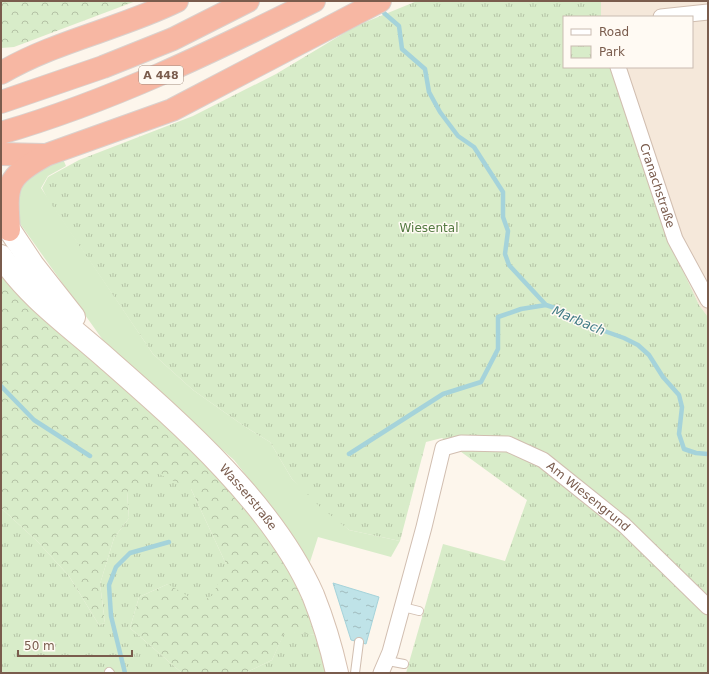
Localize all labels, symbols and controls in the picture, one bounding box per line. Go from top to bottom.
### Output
legend [563,16,693,68]
text: Road [599,25,629,39]
text: Park [599,45,625,59]
road number: A 448 [139,66,183,84]
street label: Cranachstraße [637,142,678,230]
park label: Wiesental [400,221,458,235]
water label: Marbach [550,303,608,338]
street label: Am Wiesengrund [544,459,633,534]
street label: Wasserstraße [217,461,280,533]
scale bar [18,632,132,658]
text: 50 m [24,639,55,653]

